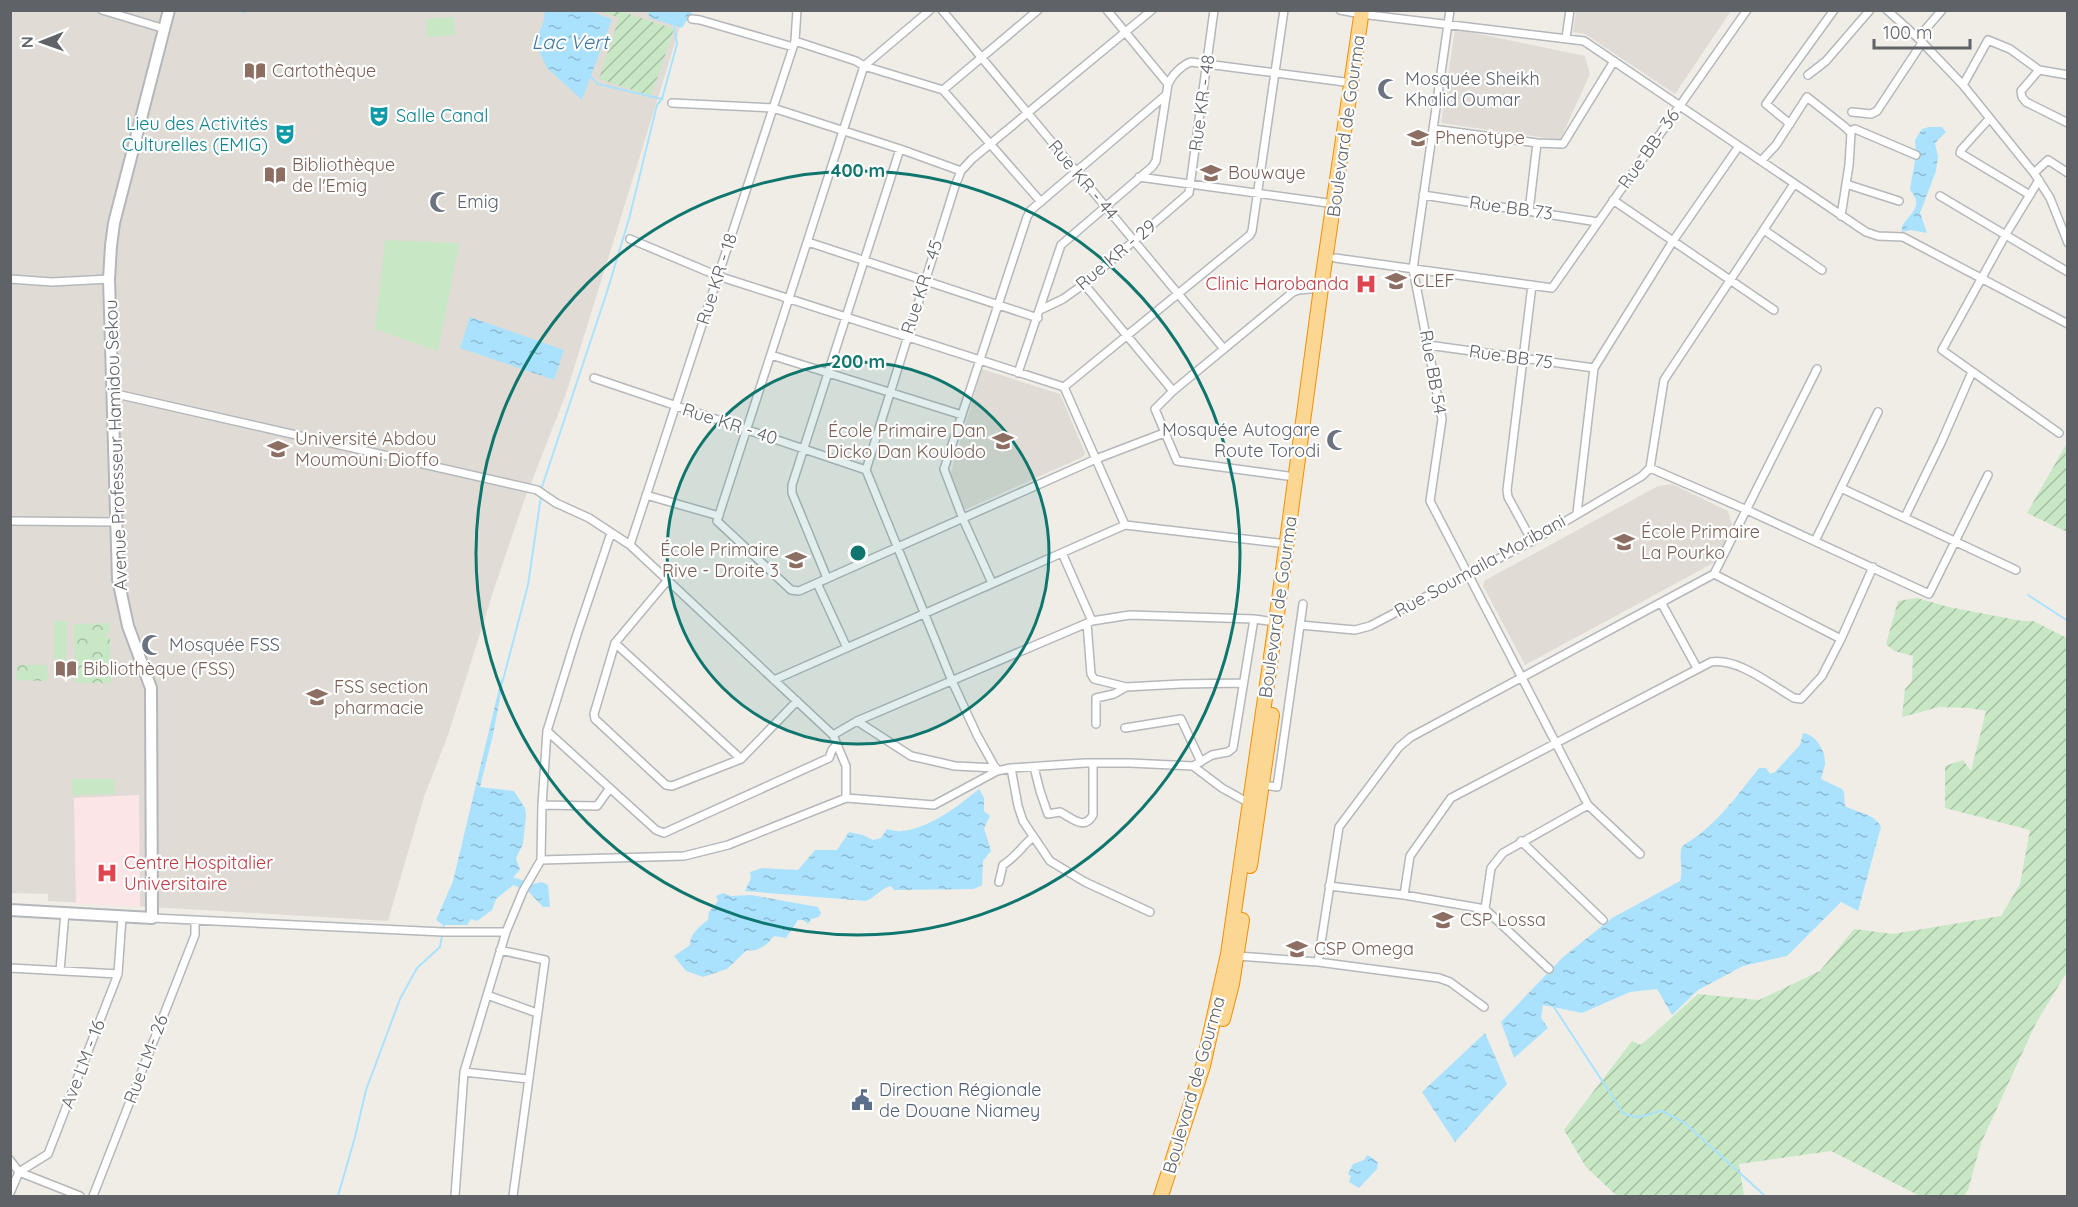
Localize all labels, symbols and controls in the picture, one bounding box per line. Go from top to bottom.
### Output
north arrow [12,12,72,72]
scale bar [1874,12,1970,50]
text: 100 m [1883,21,1932,44]
water label: Lac Vert [531,29,611,54]
street label: Boulevard de Gourma [1321,33,1370,218]
text: N [17,36,37,48]
street label: Rue KR - 48 [1183,53,1220,153]
library icon: Cartothèque [243,59,267,83]
place label: Cartothèque [272,59,376,82]
place label: Mosquée Sheikh Khalid Oumar [1405,67,1540,111]
mosque icon: Mosquée Sheikh Khalid Oumar [1376,77,1400,101]
theatre icon: Salle Canal [367,104,391,128]
place label: Salle Canal [396,104,488,127]
street label: Rue BB- 36 [1613,104,1684,193]
place label: Lieu des Activités Culturelles (EMIG) [122,112,268,156]
theatre icon: Lieu des Activités Culturelles (EMIG) [273,122,297,146]
school or university icon: Phenotype [1406,126,1430,150]
place label: Phenotype [1435,126,1525,149]
street label: Rue KR - 44 [1043,135,1123,224]
place label: Bibliothèque de l'Emig [292,153,395,197]
text: 400 m [831,159,885,182]
school or university icon: Bouwaye [1199,161,1223,185]
place label: Bouwaye [1228,161,1306,184]
library icon: Bibliothèque de l'Emig [263,163,287,187]
mosque icon: Emig [428,190,452,214]
place label: Emig [457,190,499,213]
street label: Rue BB 73 [1468,190,1554,225]
street label: Rue KR - 29 [1071,214,1161,295]
street label: Rue KR - 18 [691,230,742,327]
street label: Rue KR - 45 [895,237,948,337]
school or university icon: CLEF [1384,269,1408,293]
place label: CLEF [1413,269,1455,292]
place label: Clinic Harobanda [1205,272,1349,295]
hospital icon: Clinic Harobanda [1354,272,1378,296]
street label: Avenue Professeur Hamidou Sekou [99,299,132,591]
street label: Rue BB 54 [1415,328,1452,416]
street label: Rue BB 75 [1468,339,1555,374]
text: 200 m [831,350,885,373]
street label: Rue KR - 40 [680,397,781,450]
place label: Mosquée Autogare Route Torodi [1162,418,1320,462]
place label: École Primaire Dan Dicko Dan Koulodo [826,419,986,463]
place label: Université Abdou Moumouni Dioffo [295,427,439,471]
mosque icon: Mosquée Autogare Route Torodi [1325,428,1349,452]
school or university icon: École Primaire Dan Dicko Dan Koulodo [991,429,1015,453]
school or university icon: Université Abdou Moumouni Dioffo [266,437,290,461]
street label: Rue Soumaila Moribani [1390,509,1569,622]
street label: Boulevard de Gourma [1253,514,1302,699]
place label: École Primaire La Pourko [1641,520,1760,564]
school or university icon: École Primaire La Pourko [1612,530,1636,554]
place label: École Primaire Rive - Droite 3 [660,538,779,582]
centre of rings [848,543,868,563]
school or university icon: École Primaire Rive - Droite 3 [784,548,808,572]
mosque icon: Mosquée FSS [140,633,164,657]
place label: Mosquée FSS [169,633,280,656]
library icon: Bibliothèque (FSS) [54,657,78,681]
place label: Bibliothèque (FSS) [83,657,235,680]
place label: FSS section pharmacie [334,675,428,719]
school or university icon: FSS section pharmacie [305,685,329,709]
place label: Centre Hospitalier Universitaire [124,851,273,895]
hospital icon: Centre Hospitalier Universitaire [95,861,119,885]
school or university icon: CSP Lossa [1431,908,1455,932]
place label: CSP Lossa [1460,908,1546,931]
school or university icon: CSP Omega [1285,937,1309,961]
place label: CSP Omega [1314,937,1414,960]
street label: Boulevard de Gourma [1157,994,1230,1176]
street label: Rue LM- 26 [118,1011,173,1106]
street label: Ave LM - 16 [55,1016,110,1111]
place label: Direction Régionale de Douane Niamey [879,1078,1041,1122]
public building icon: Direction Régionale de Douane Niamey [850,1088,874,1112]

